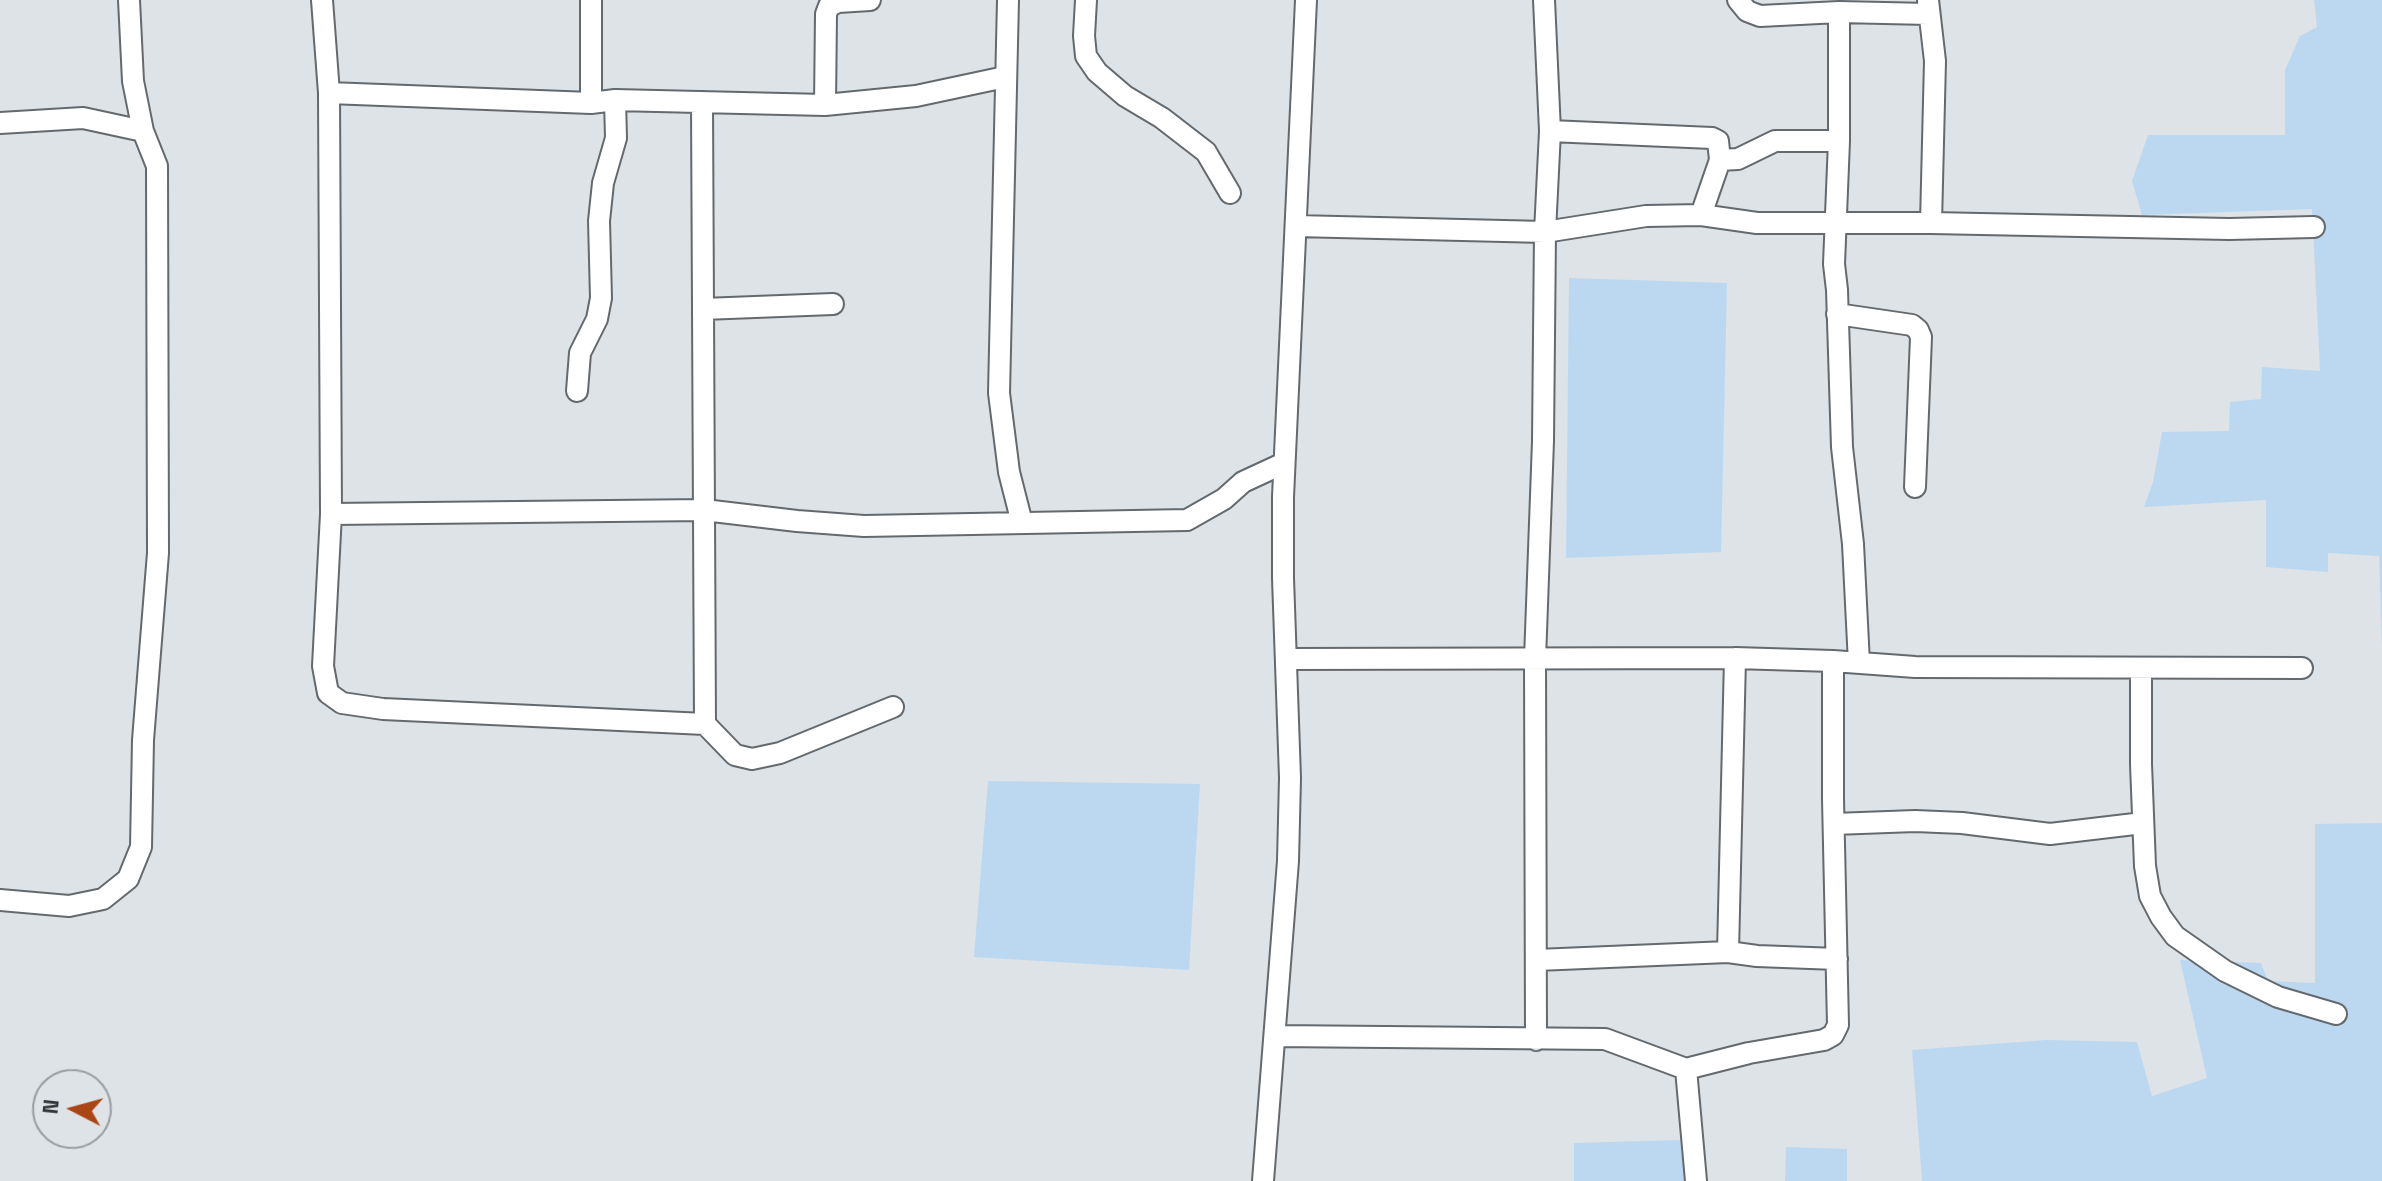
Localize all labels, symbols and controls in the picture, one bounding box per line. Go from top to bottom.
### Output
north arrow [32,1069,112,1149]
text: N [35,1098,65,1115]

